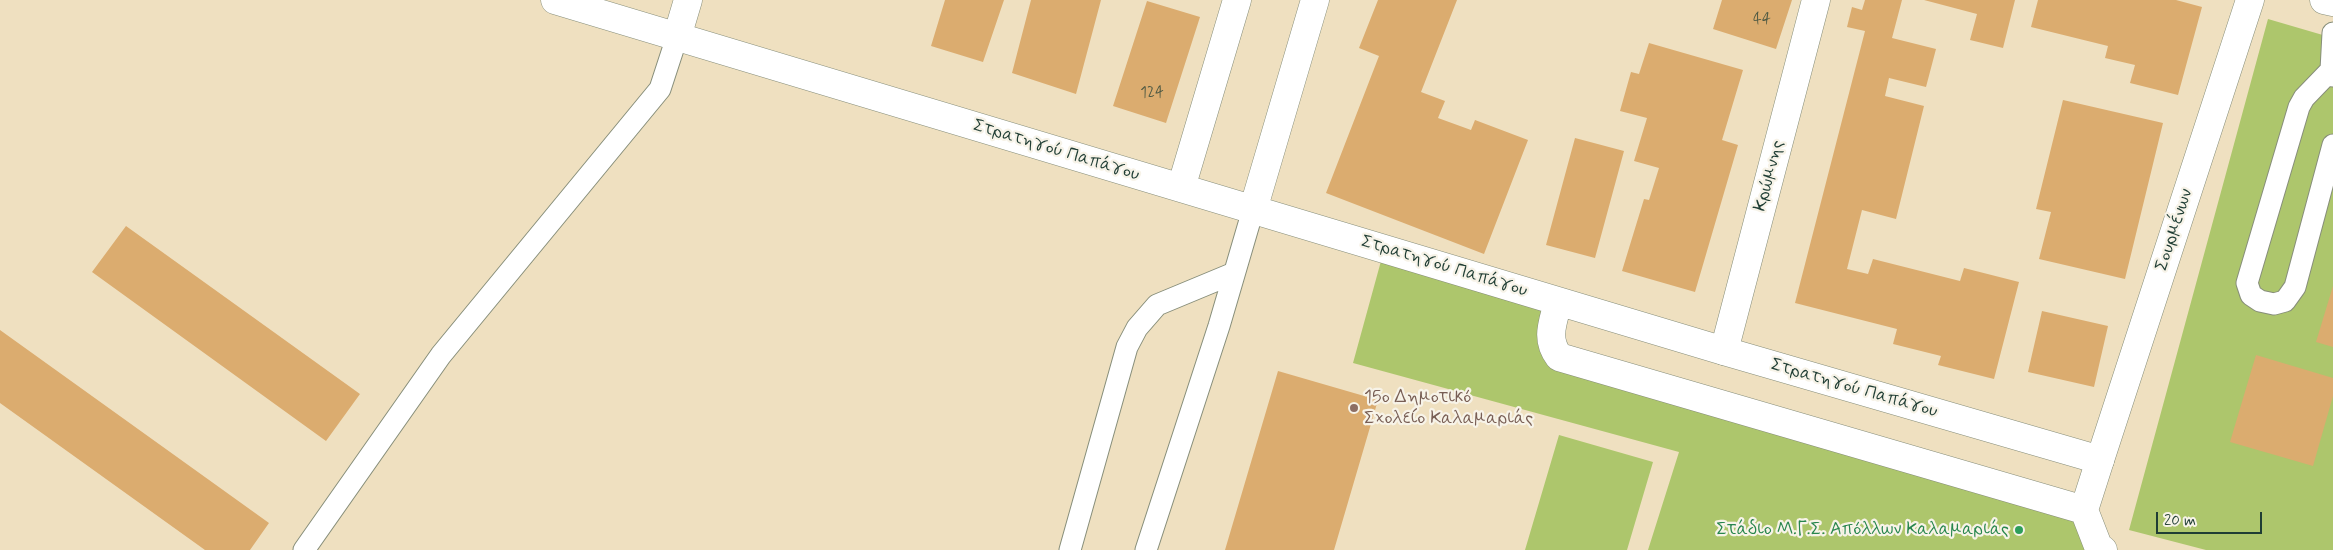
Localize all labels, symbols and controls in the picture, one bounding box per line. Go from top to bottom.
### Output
house number: 44 [1753,11,1771,29]
house number: 124 [1140,85,1164,103]
street label: Στρατηγού Παπάγου [970,115,1142,187]
street label: Κρώμνης [1750,138,1790,214]
street label: Σουρμένων [2152,186,2198,274]
street label: Στρατηγού Παπάγου [1358,231,1530,303]
street label: Στρατηγού Παπάγου [1768,355,1940,423]
place label: 15ο Δημοτικό Σχολείο Καλαμαριάς [1364,387,1533,429]
marker: 15ο Δημοτικό Σχολείο Καλαμαριάς [1348,402,1360,414]
scale bar [2158,502,2264,534]
text: 20 m [2164,511,2196,531]
place label: Στάδιο Μ.Γ.Σ. Απόλλων Καλαμαριάς [1716,519,2009,541]
marker: Στάδιο Μ.Γ.Σ. Απόλλων Καλαμαριάς [2013,524,2025,536]

